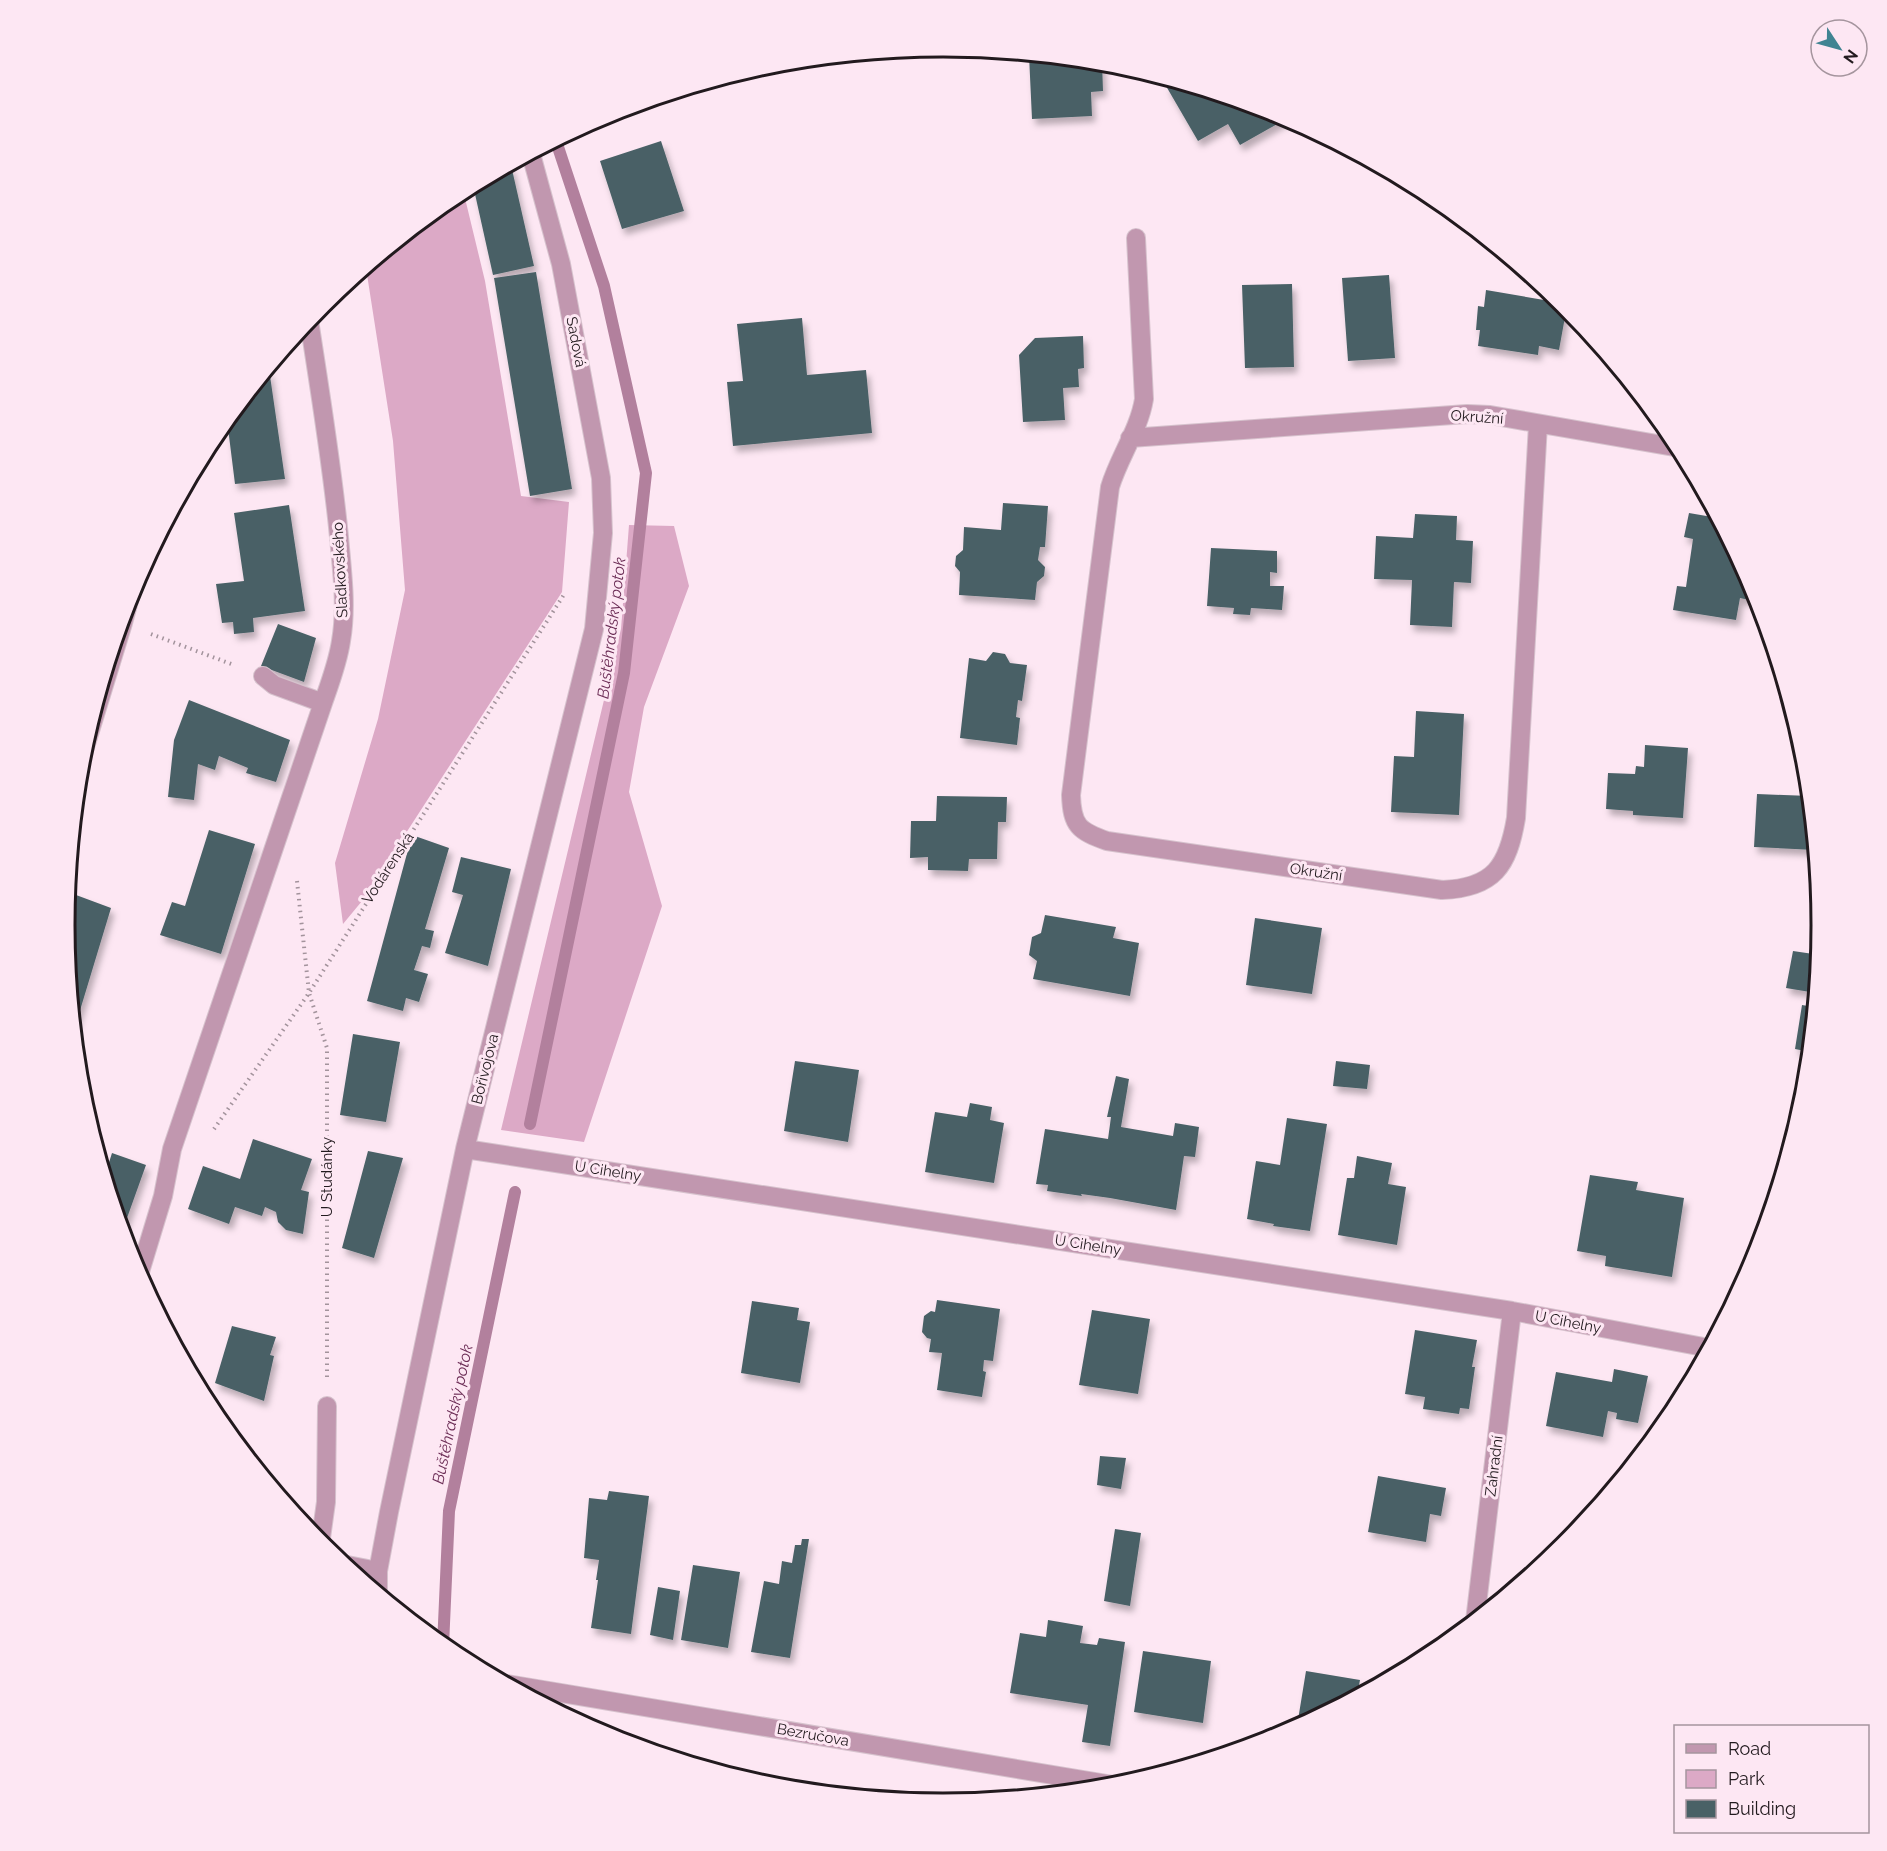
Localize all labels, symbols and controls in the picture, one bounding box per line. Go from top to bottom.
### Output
north arrow [1809,18,1869,78]
text: N [1839,46,1862,67]
street label: Sadová [562,315,590,369]
street label: Okružní [1450,406,1505,428]
street label: Sladkovského [328,522,351,618]
water label: Buštěhradský potok [593,556,630,700]
street label: Vodárenská [358,829,418,907]
street label: Okružní [1289,859,1344,885]
street label: Bořivojova [468,1032,502,1106]
street label: U Studánky [318,1137,336,1217]
street label: U Cihelny [573,1157,643,1185]
street label: U Cihelny [1053,1231,1123,1259]
street label: U Cihelny [1533,1307,1603,1337]
water label: Buštěhradský potok [428,1342,477,1486]
street label: Zahradní [1481,1434,1507,1497]
street label: Bezručova [775,1720,851,1750]
legend [1674,1725,1869,1833]
text: Road [1728,1738,1771,1759]
text: Park [1728,1768,1765,1789]
text: Building [1728,1798,1796,1819]

